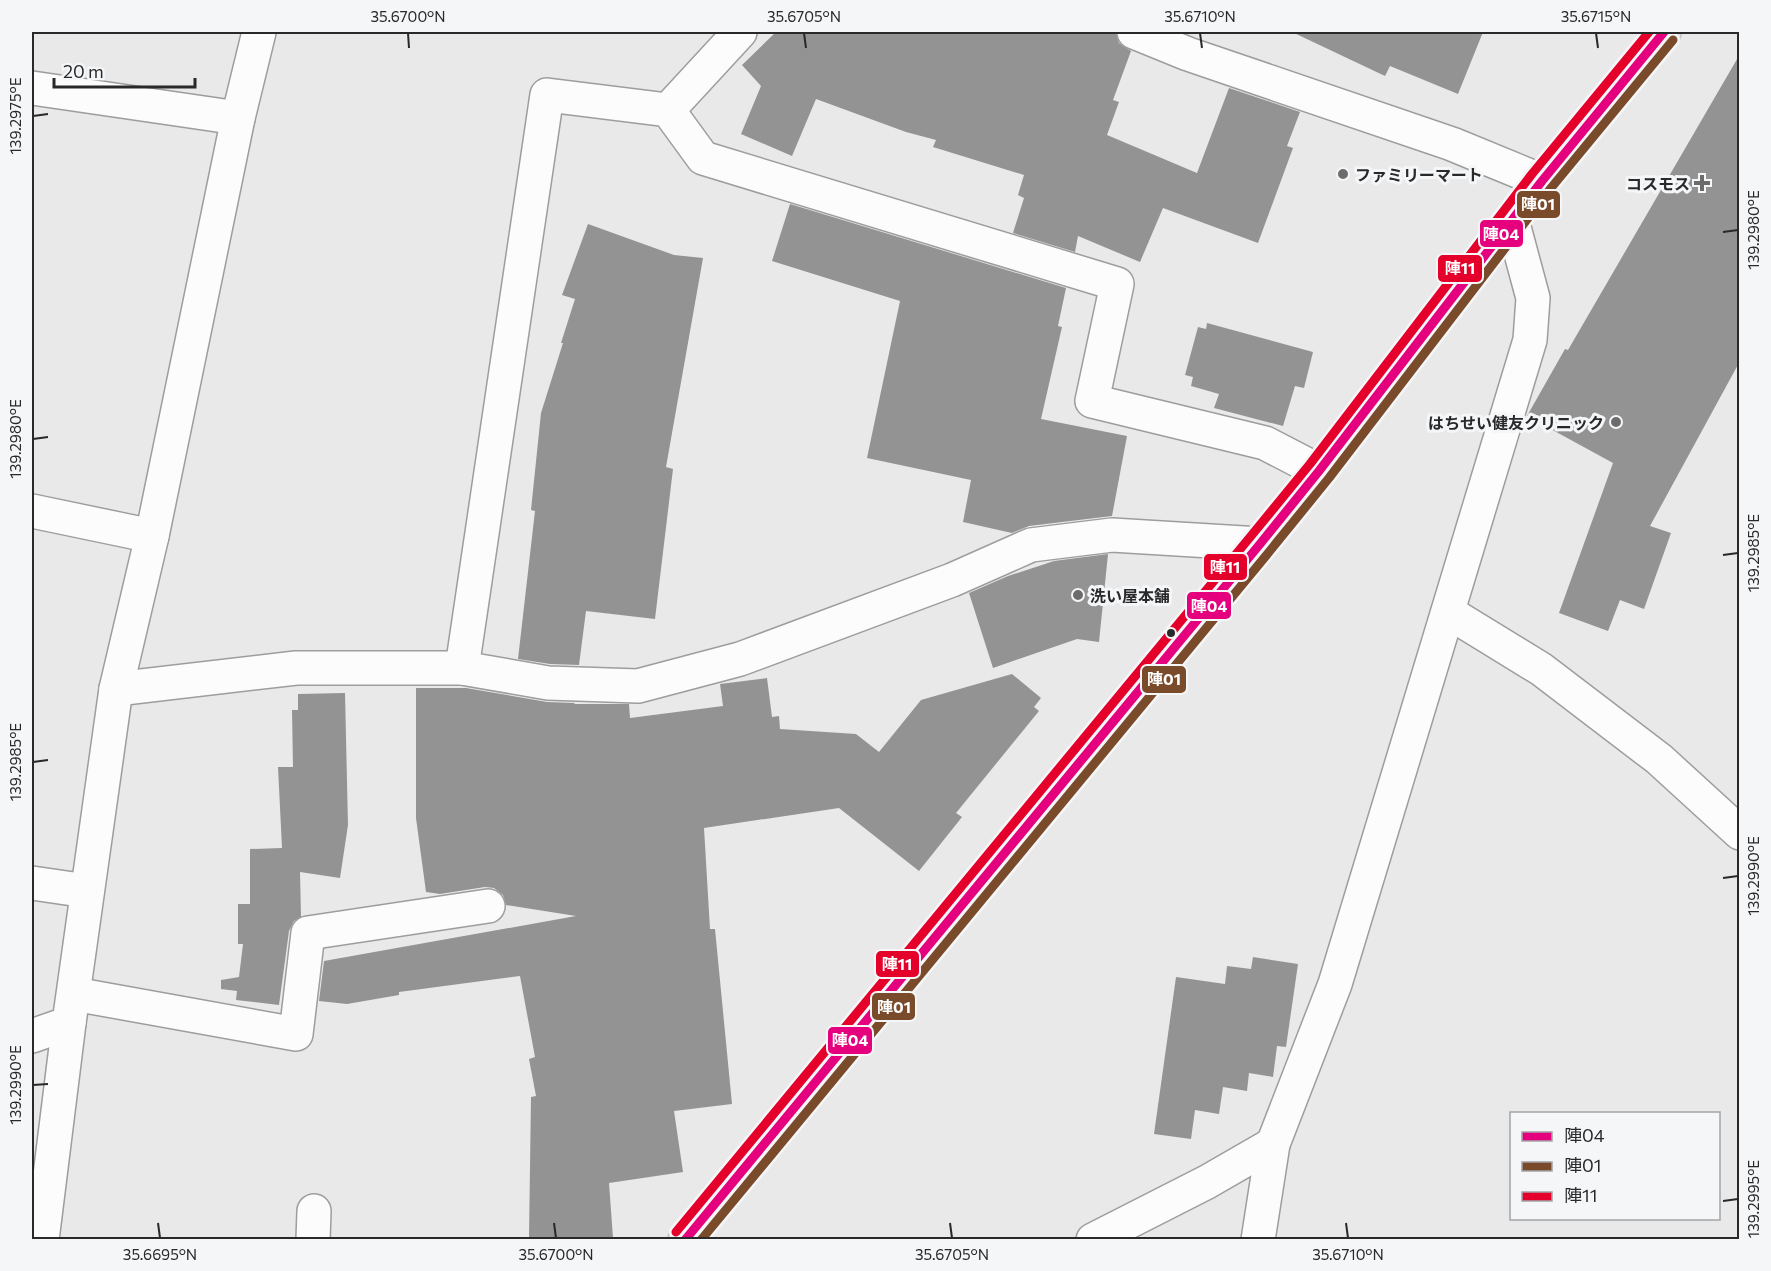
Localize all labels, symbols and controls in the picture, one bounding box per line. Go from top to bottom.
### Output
text: 35.6700°N [370,7,446,25]
text: 35.6705°N [767,7,841,25]
text: 35.6710°N [1164,7,1236,25]
text: 35.6715°N [1561,7,1631,25]
scale bar [54,51,195,89]
text: 20 m [63,60,104,82]
text: 139.2975°E [6,77,24,155]
place label: ファミリーマート [1355,165,1483,184]
marker: ファミリーマート [1336,167,1350,181]
place label: コスモス [1626,174,1690,193]
marker: コスモス [1695,176,1709,190]
line badge: 陣01 [1516,190,1561,219]
text: 139.2980°E [1744,190,1762,270]
text: 陣01 [1521,194,1555,213]
line badge: 陣04 [1479,219,1524,248]
text: 陣04 [1483,224,1519,243]
line badge: 陣11 [1437,254,1483,283]
text: 陣11 [1445,258,1475,277]
text: 139.2980°E [6,399,24,479]
place label: はちせい健友クリニック [1428,413,1604,432]
marker: はちせい健友クリニック [1609,415,1623,429]
text: 139.2985°E [1744,514,1762,592]
line badge: 陣11 [1203,553,1248,581]
text: 陣11 [1210,557,1240,576]
place label: 洗い屋本舗 [1090,586,1170,605]
marker: 洗い屋本舗 [1071,588,1085,602]
line badge: 陣04 [1186,591,1232,620]
text: 陣04 [1191,596,1227,615]
unlabelled marker [1165,627,1177,639]
line badge: 陣01 [1141,665,1187,694]
text: 陣01 [1147,669,1181,688]
text: 139.2985°E [6,723,24,801]
text: 139.2990°E [1744,836,1762,916]
line badge: 陣11 [875,950,920,978]
text: 陣11 [882,954,912,973]
line badge: 陣01 [871,992,916,1021]
text: 陣01 [877,997,911,1016]
line badge: 陣04 [827,1026,873,1055]
text: 陣04 [832,1030,868,1049]
text: 139.2990°E [6,1045,24,1125]
legend [1510,1112,1720,1220]
text: 陣04 [1564,1124,1605,1146]
text: 陣01 [1564,1154,1601,1176]
text: 139.2995°E [1744,1160,1762,1238]
text: 陣11 [1564,1184,1597,1206]
text: 35.6695°N [123,1245,197,1263]
text: 35.6700°N [518,1245,594,1263]
text: 35.6705°N [915,1245,989,1263]
text: 35.6710°N [1312,1245,1384,1263]

